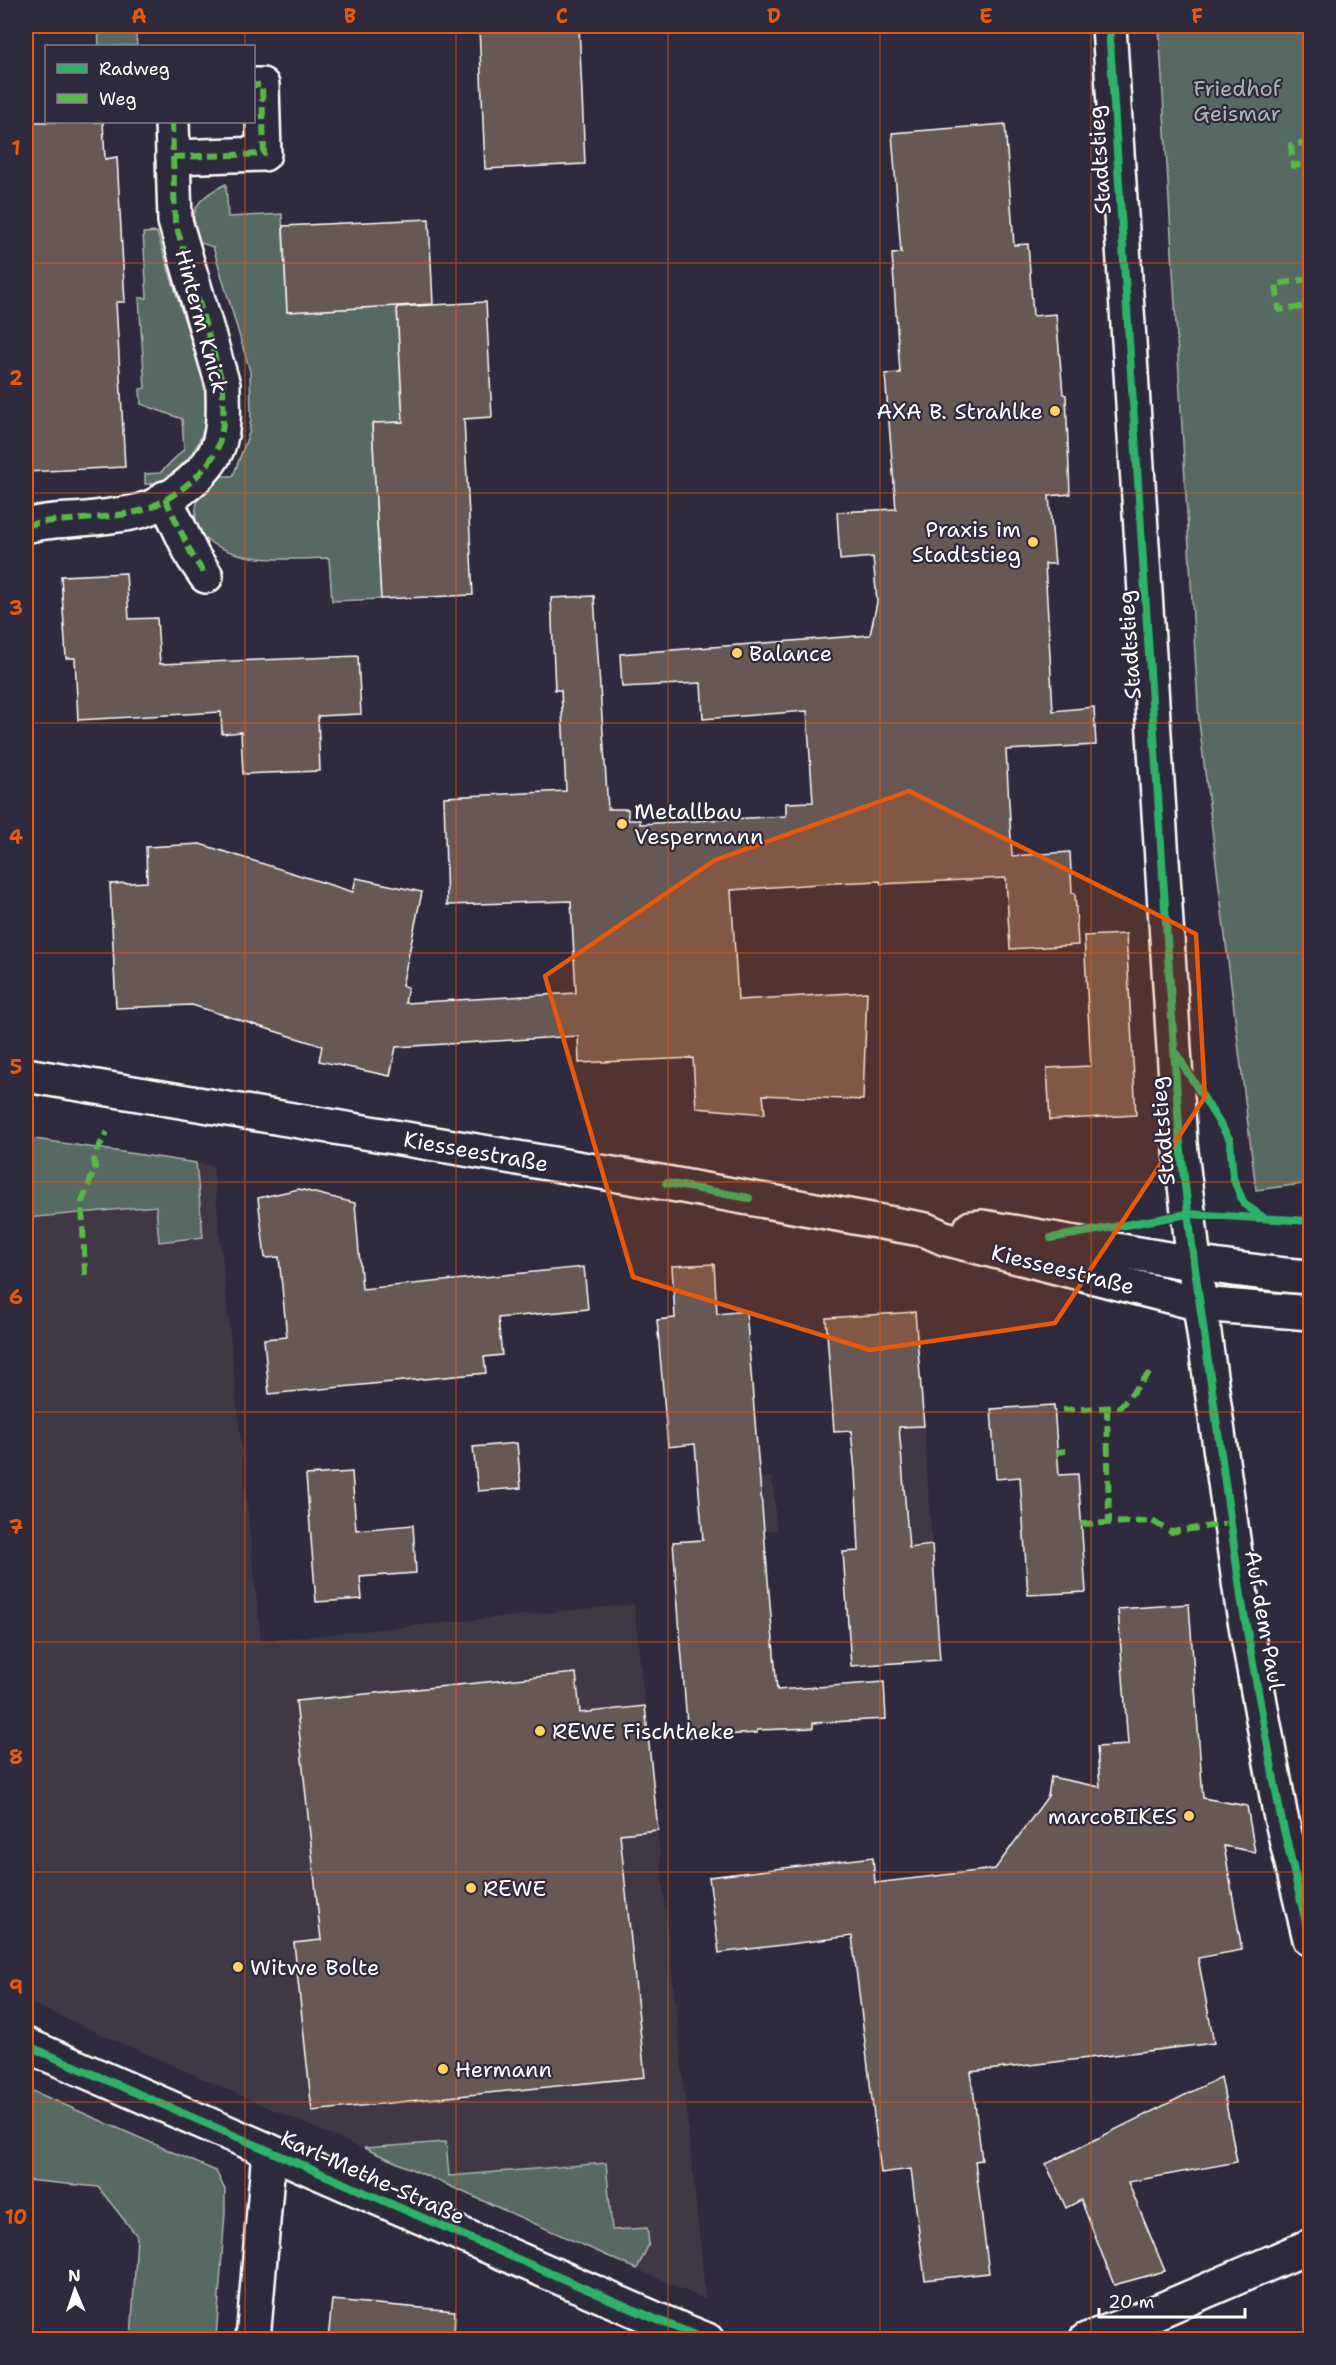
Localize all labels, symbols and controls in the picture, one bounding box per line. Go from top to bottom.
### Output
text: A [131,3,147,29]
text: B [344,3,356,29]
text: C [556,3,568,29]
text: D [767,3,781,29]
text: E [979,3,993,29]
text: F [1191,3,1203,29]
legend [45,45,255,123]
text: Radweg [99,57,170,81]
park label: Friedhof Geismar [1193,74,1282,128]
text: Weg [99,87,137,111]
street label: Stadtstieg [1081,104,1118,215]
text: 1 [11,135,21,161]
street label: Hinterm Knick [168,246,235,396]
text: 2 [9,365,23,391]
place label: AXA B. Strahlke [876,397,1043,426]
marker: AXA B. Strahlke [1048,404,1062,418]
place label: Praxis im Stadtstieg [912,515,1021,569]
marker: Praxis im Stadtstieg [1026,535,1040,549]
street label: Stadtstieg [1111,589,1148,700]
text: 3 [9,595,23,621]
place label: Balance [749,639,832,668]
marker: Balance [730,646,744,660]
place label: Metallbau Vespermann [634,797,763,851]
marker: Metallbau Vespermann [615,817,629,831]
text: 4 [9,824,23,850]
text: 5 [10,1054,22,1080]
street label: Stadtstieg [1143,1075,1182,1187]
street label: Kiesseestraße [401,1124,551,1178]
street label: Kiesseestraße [988,1238,1137,1301]
text: 6 [9,1284,23,1310]
text: 7 [9,1514,23,1540]
street label: Auf dem Paul [1238,1548,1291,1693]
place label: REWE Fischtheke [552,1717,735,1746]
marker: REWE Fischtheke [533,1724,547,1738]
text: 8 [9,1744,23,1770]
place label: marcoBIKES [1048,1802,1177,1831]
marker: marcoBIKES [1182,1809,1196,1823]
place label: REWE [483,1874,546,1903]
marker: REWE [464,1881,478,1895]
place label: Witwe Bolte [250,1953,379,1982]
marker: Witwe Bolte [231,1960,245,1974]
text: 9 [9,1974,23,2000]
place label: Hermann [455,2055,552,2084]
marker: Hermann [436,2062,450,2076]
street label: Karl-Methe-Straße [276,2124,470,2231]
text: 10 [5,2204,27,2230]
north arrow [45,2260,105,2320]
text: N [68,2265,81,2286]
scale bar [1099,2281,1244,2319]
text: 20 m [1108,2290,1154,2314]

